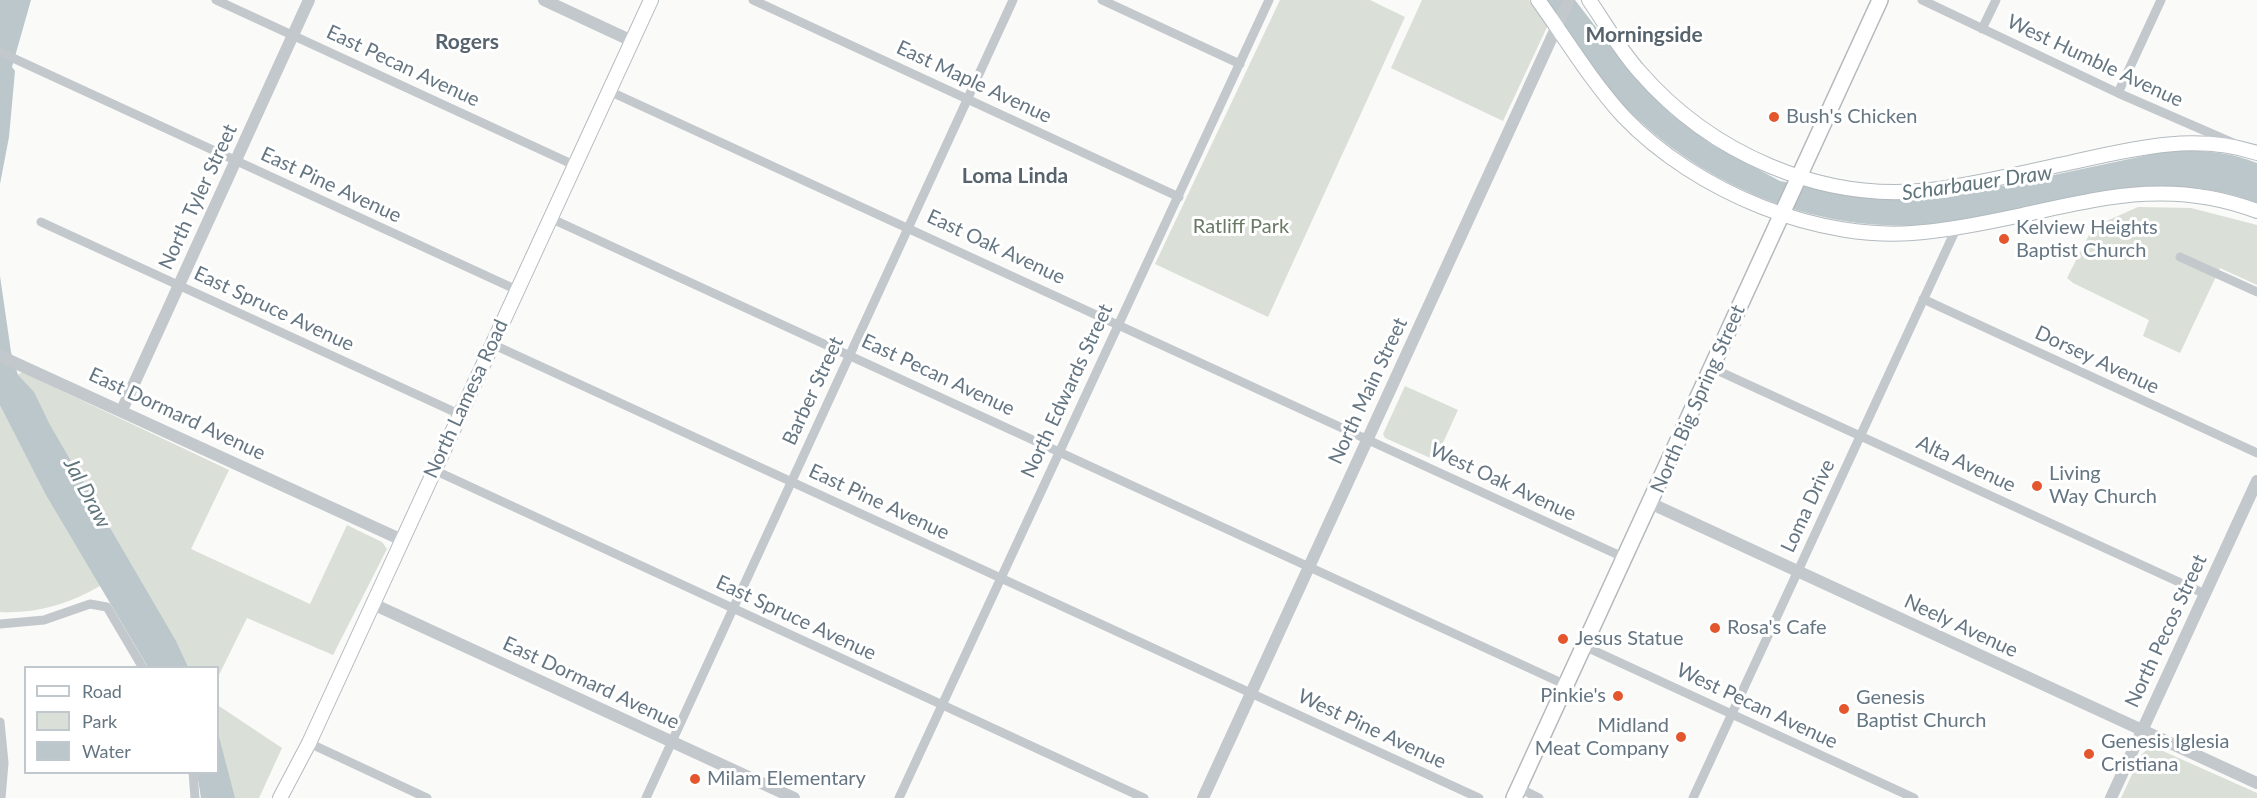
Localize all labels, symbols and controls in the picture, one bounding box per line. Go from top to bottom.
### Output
street label: West Humble Avenue [2003,10,2187,112]
street label: East Pecan Avenue [323,20,483,112]
district label: Morningside [1585,22,1703,48]
district label: Rogers [435,29,499,55]
street label: East Maple Avenue [893,36,1055,128]
place label: Bush's Chicken [1786,105,1917,129]
marker: Bush's Chicken [1767,110,1781,124]
street label: North Tyler Street [154,120,242,274]
street label: East Pine Avenue [257,142,405,228]
water label: Scharbauer Draw [1900,160,2054,206]
district label: Loma Linda [962,163,1068,189]
street label: East Oak Avenue [923,205,1069,289]
park label: Ratliff Park [1193,215,1289,239]
place label: Kelview Heights Baptist Church [2016,216,2158,263]
marker: Kelview Heights Baptist Church [1997,232,2011,246]
street label: East Spruce Avenue [190,261,358,357]
street label: North Edwards Street [1016,300,1118,482]
street label: North Big Spring Street [1646,301,1750,497]
street label: North Main Street [1324,314,1412,468]
street label: North Lamesa Road [419,316,513,482]
street label: Dorsey Avenue [2031,321,2163,399]
street label: East Pecan Avenue [858,329,1018,421]
street label: Barber Street [777,333,849,449]
street label: East Dormard Avenue [85,363,269,465]
street label: Alta Avenue [1913,431,2019,497]
street label: West Oak Avenue [1426,438,1580,526]
water label: Jal Draw [58,454,116,532]
street label: Loma Drive [1776,456,1840,556]
street label: East Pine Avenue [805,459,953,545]
place label: Living Way Church [2049,462,2157,509]
marker: Living Way Church [2030,479,2044,493]
street label: North Pecos Street [2120,551,2212,711]
street label: East Spruce Avenue [712,570,880,666]
street label: Neely Avenue [1900,589,2022,663]
place label: Rosa's Cafe [1727,616,1827,640]
marker: Rosa's Cafe [1708,621,1722,635]
place label: Jesus Statue [1575,627,1683,651]
street label: East Dormard Avenue [499,632,683,734]
marker: Jesus Statue [1556,632,1570,646]
street label: West Pecan Avenue [1673,658,1841,754]
legend [24,666,219,774]
text: Road [82,680,122,702]
street label: West Pine Avenue [1294,684,1450,774]
place label: Pinkie's [1540,684,1606,708]
place label: Genesis Baptist Church [1856,686,1986,733]
marker: Pinkie's [1611,689,1625,703]
marker: Genesis Baptist Church [1837,702,1851,716]
text: Park [82,710,117,732]
place label: Midland Meat Company [1535,714,1669,761]
marker: Midland Meat Company [1674,730,1688,744]
place label: Genesis Iglesia Cristiana [2101,730,2229,777]
text: Water [82,740,131,762]
marker: Genesis Iglesia Cristiana [2082,747,2096,761]
place label: Milam Elementary [707,767,866,791]
marker: Milam Elementary [688,772,702,786]

